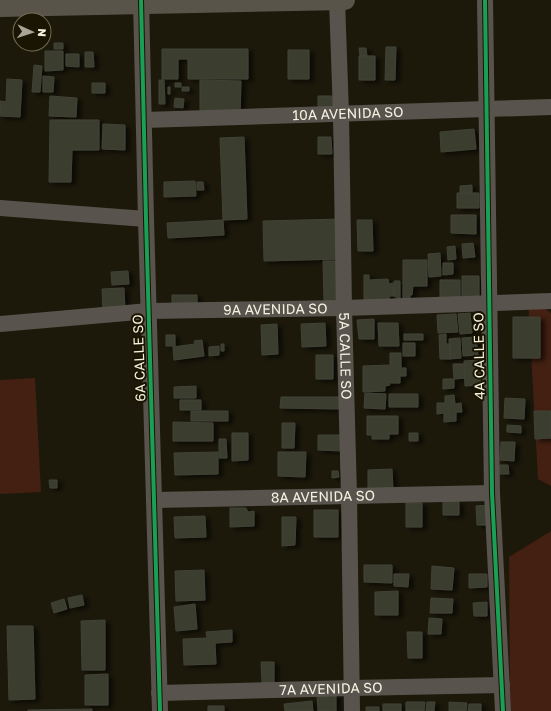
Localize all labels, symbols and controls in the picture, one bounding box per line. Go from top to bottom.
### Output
north arrow [12,12,52,52]
text: N [36,28,49,37]
street label: 10A AVENIDA SO [292,103,404,123]
street label: 9A AVENIDA SO [223,299,328,318]
street label: 5A CALLE SO [336,312,355,400]
street label: 4A CALLE SO [469,312,488,400]
street label: 6A CALLE SO [128,314,149,402]
street label: 8A AVENIDA SO [271,486,375,506]
street label: 7A AVENIDA SO [279,678,383,698]

